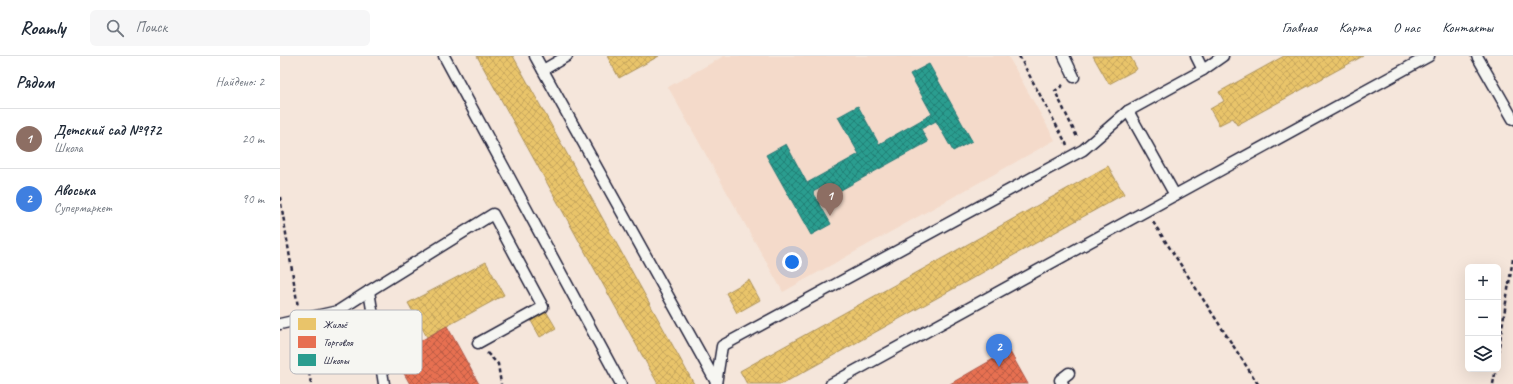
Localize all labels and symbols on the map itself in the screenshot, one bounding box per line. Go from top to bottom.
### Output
pin: 1 [817,183,843,216]
your location [782,252,802,272]
legend [290,310,422,374]
text: Жильё [323,317,349,331]
pin: 2 [986,334,1012,367]
text: Торговля [323,335,354,349]
text: Школы [323,353,350,367]

